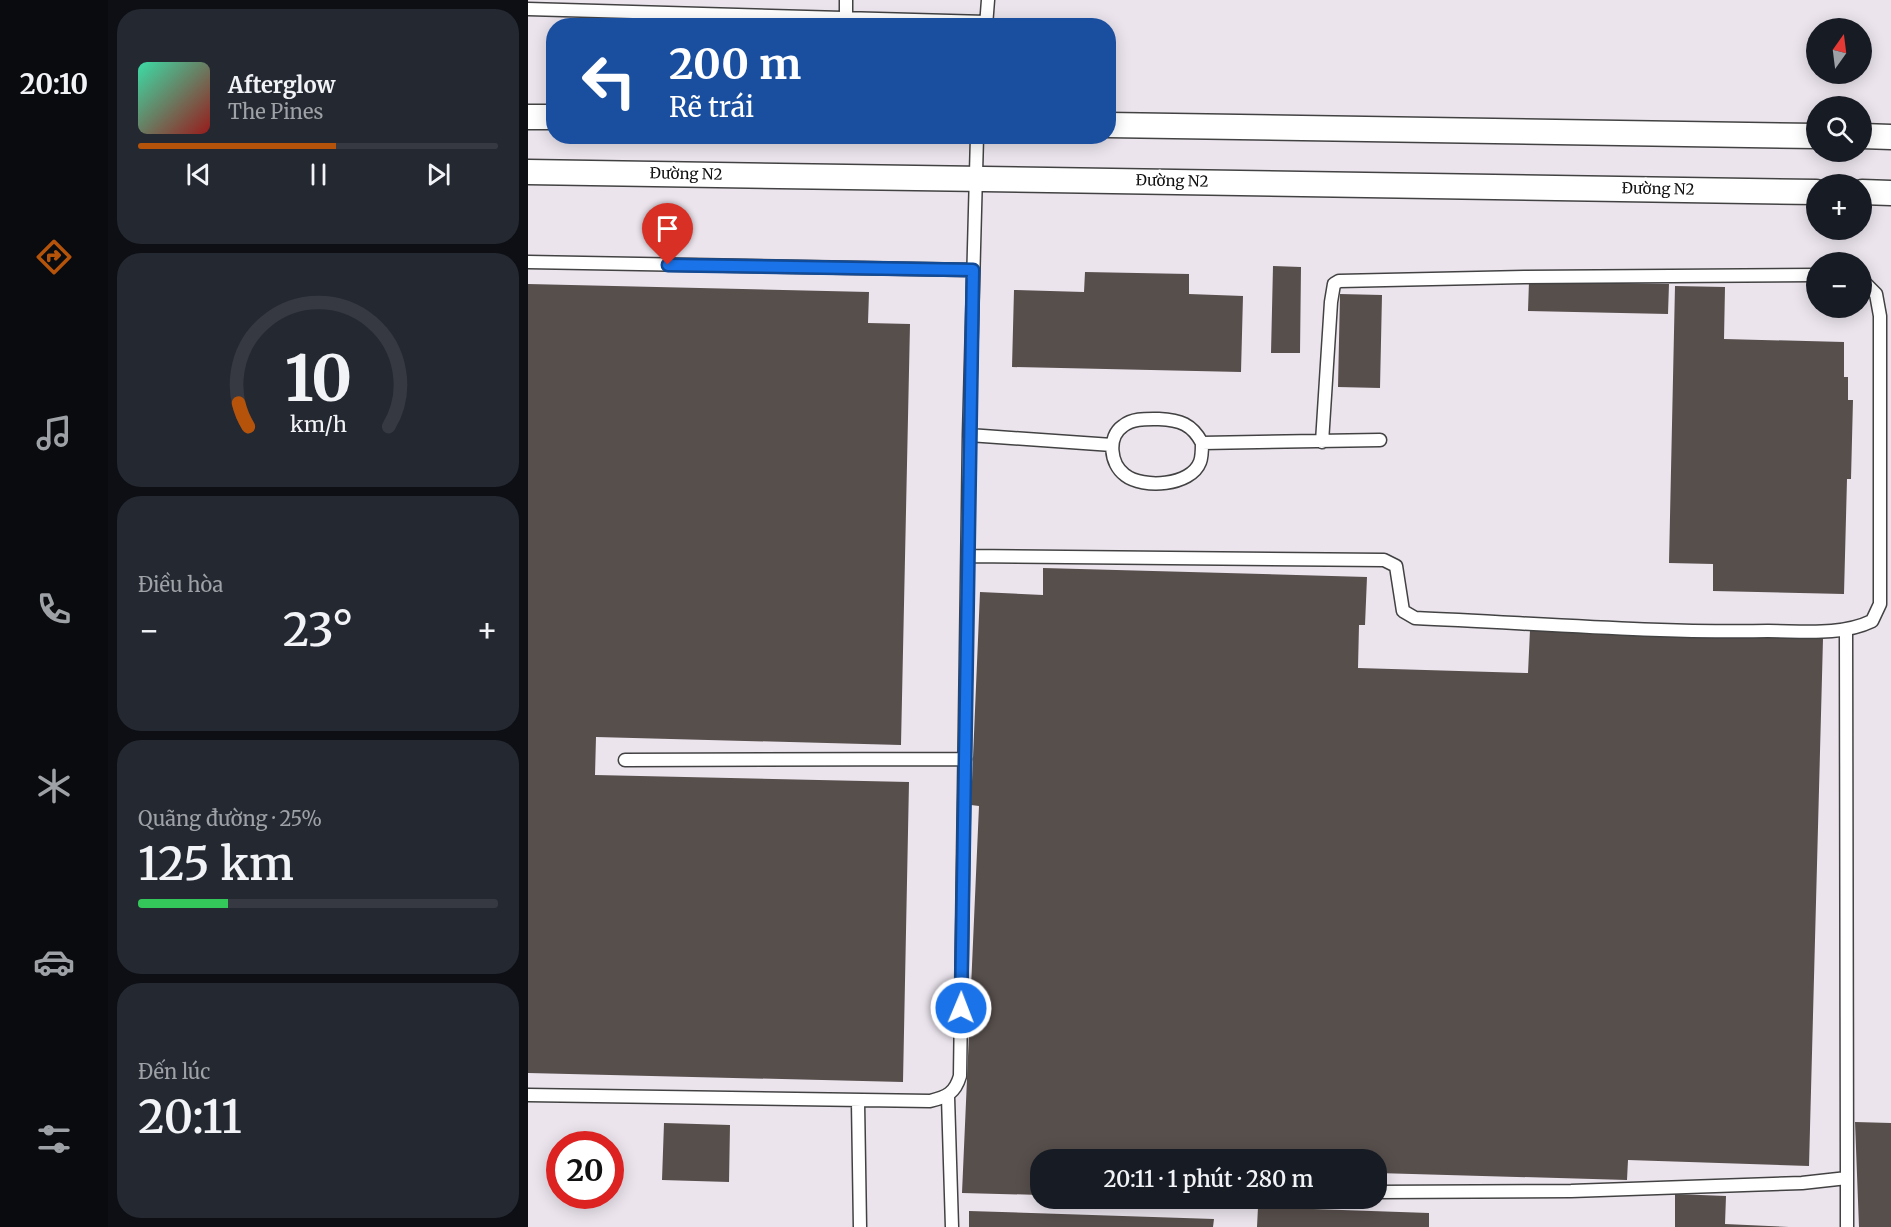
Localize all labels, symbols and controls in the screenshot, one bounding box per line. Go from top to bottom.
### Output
north arrow [1806,18,1872,84]
map controls [1806,18,1872,318]
text: 200 m [669,38,801,90]
icon: left [570,42,648,120]
text: 20:10 [20,67,88,101]
text: Afterglow [228,71,335,99]
text: Rẽ trái [669,90,754,124]
button: search [1806,96,1872,162]
text: The Pines [228,99,323,124]
icon: previous [182,158,215,191]
icon: pause [302,158,335,191]
icon: next [422,158,455,191]
street label: Đường N2 [649,163,723,184]
street label: Đường N2 [1135,170,1209,191]
button: + [1806,174,1872,240]
street label: Đường N2 [1621,178,1695,199]
pin [642,203,693,265]
icon: arrive [651,212,684,245]
icon: directions [33,236,75,278]
button: − [1806,252,1872,318]
text: 10 [284,340,352,418]
text: km/h [290,411,346,438]
icon: music [33,412,75,454]
text: Điều hòa [138,572,223,597]
icon: phone [33,588,75,630]
text: 23° [283,602,353,658]
text: − [138,610,160,651]
text: + [476,610,498,651]
icon: climate [33,765,75,807]
text: Quãng đường · 25% [138,806,322,831]
text: 125 km [138,836,294,892]
icon: car [33,941,75,983]
position arrow [929,976,993,1040]
text: Đến lúc [138,1059,210,1084]
text: 20:11 [138,1089,242,1145]
icon: filters [33,1118,75,1160]
speed limit sign: 20 [546,1131,624,1209]
text: 20:11 · 1 phút · 280 m [1103,1165,1314,1193]

